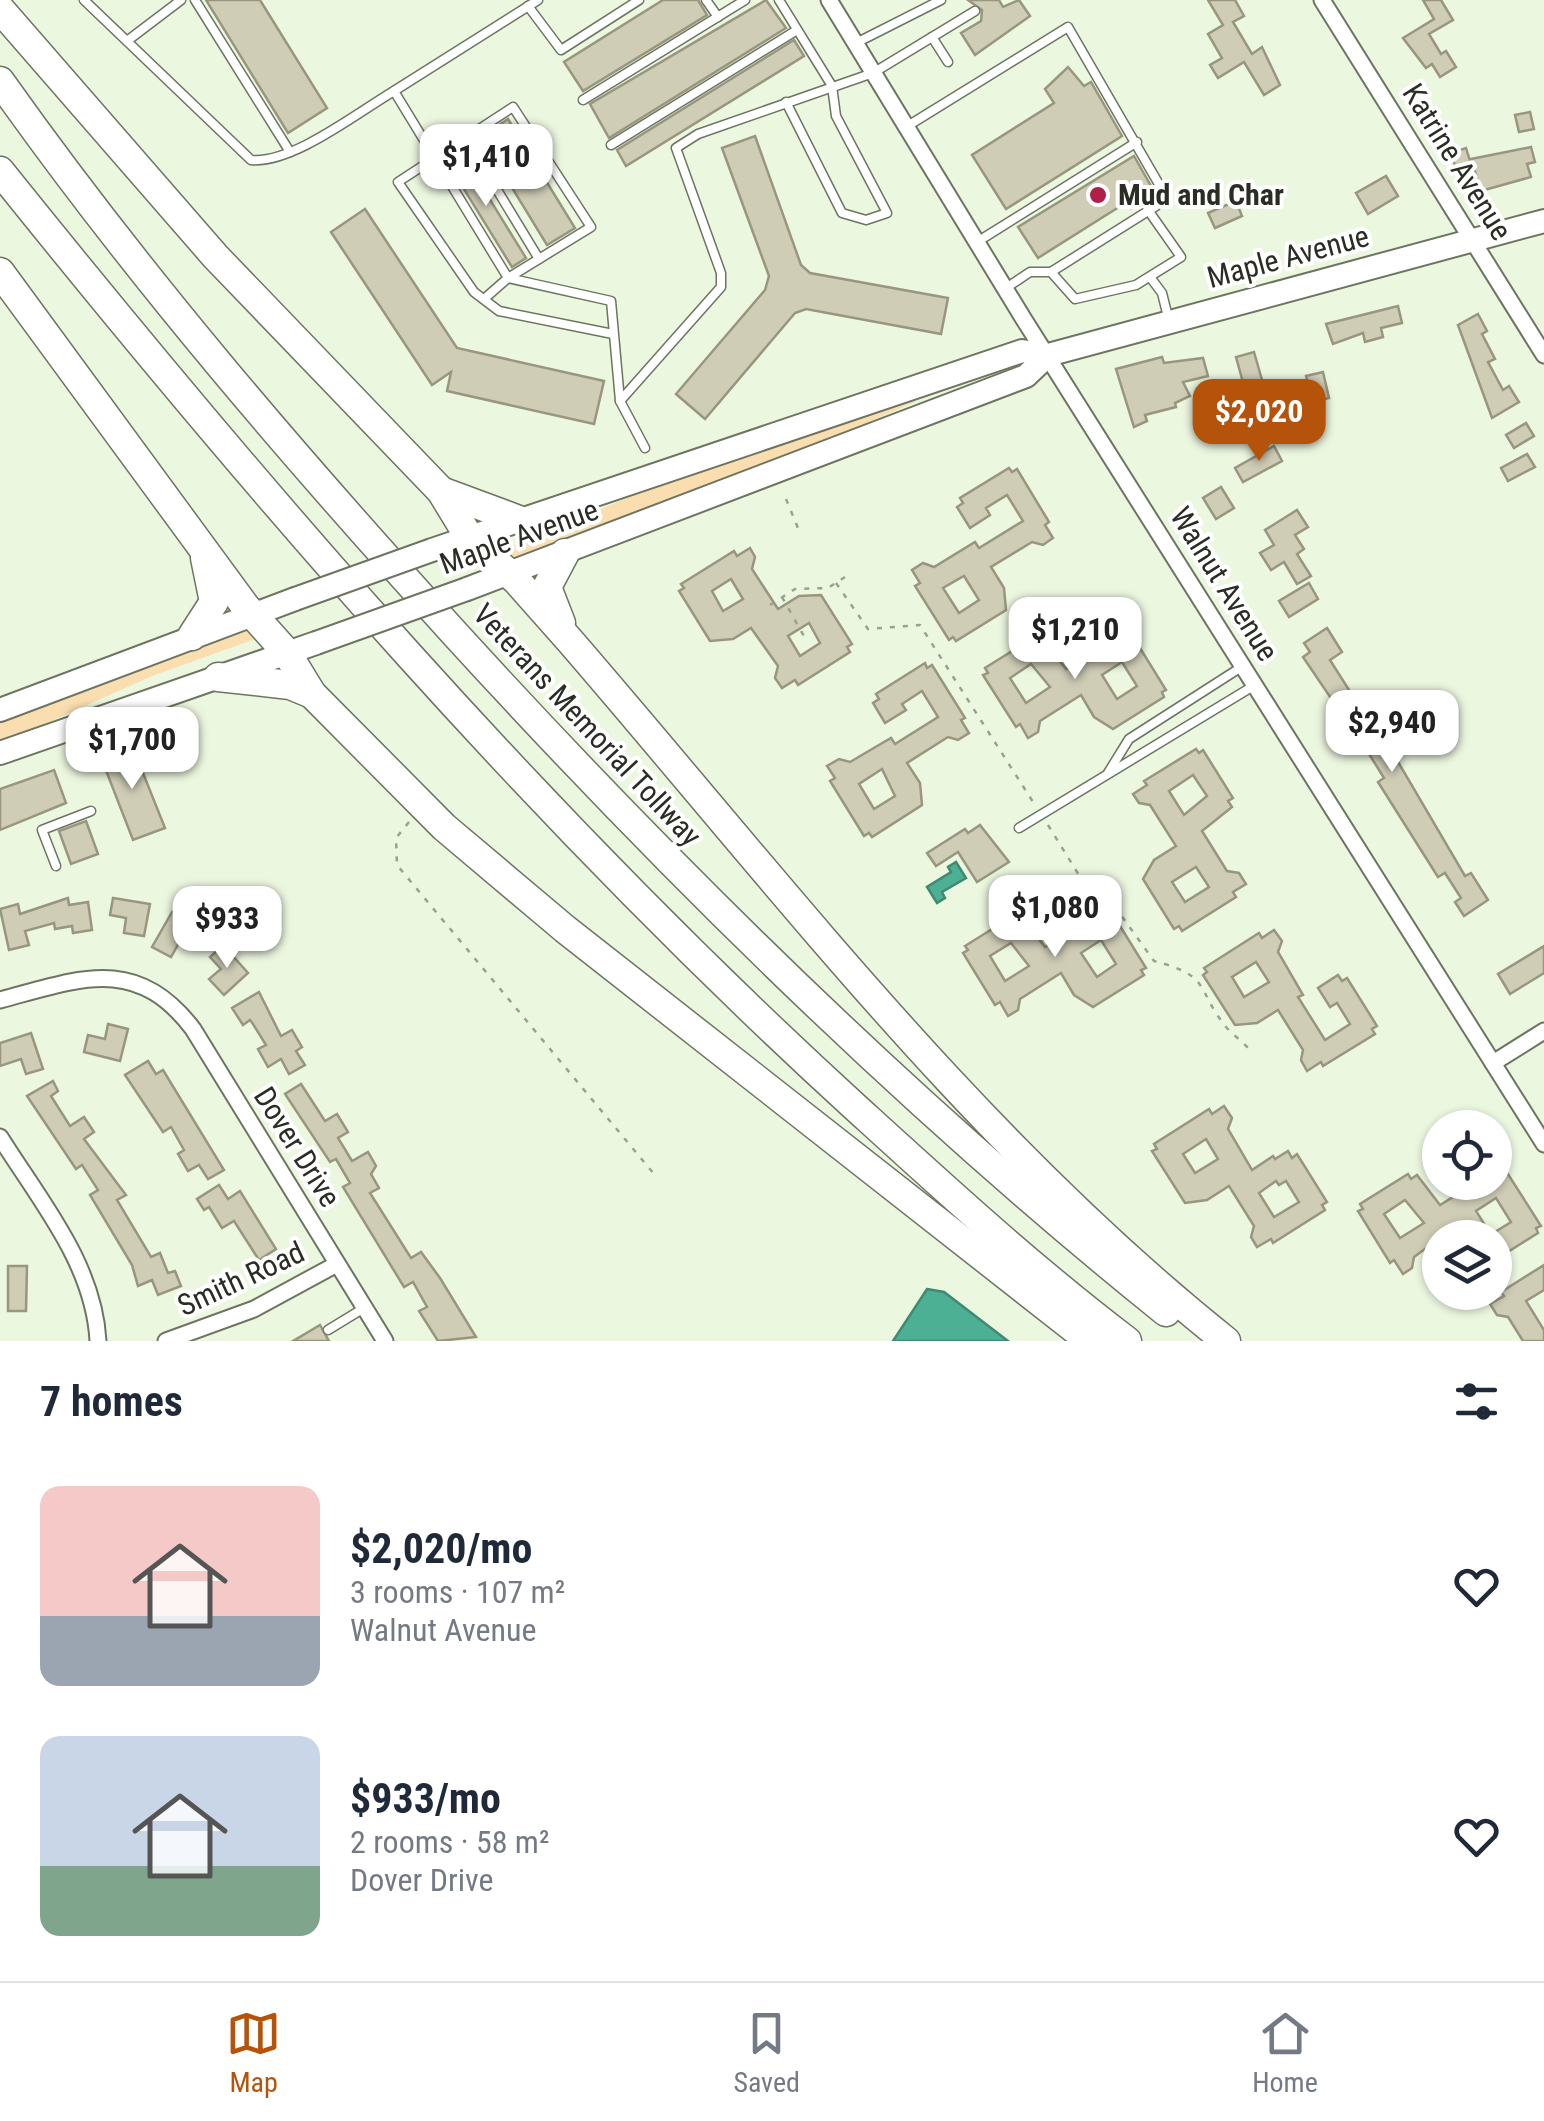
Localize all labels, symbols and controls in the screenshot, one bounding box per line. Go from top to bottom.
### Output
street label: Katrine Avenue [1396,77,1519,246]
pin: $1,410 [405,124,567,209]
text: $1,410 [442,137,530,175]
place label: Mud and Char [1118,177,1284,212]
marker: Mud and Char [1087,184,1109,206]
street label: Maple Avenue [1203,218,1373,295]
pin: $2,020 [1178,379,1340,464]
text: $2,020 [1215,392,1303,430]
street label: Maple Avenue [435,492,603,581]
street label: Walnut Avenue [1163,500,1286,667]
street label: Veterans Memorial Tollway [466,596,709,853]
pin: $1,210 [994,597,1156,682]
text: $1,210 [1031,610,1119,648]
pin: $2,940 [1311,690,1473,775]
text: $2,940 [1348,703,1436,741]
pin: $1,700 [51,707,213,792]
text: $1,700 [88,720,176,758]
pin: $1,080 [974,875,1136,960]
pin: $933 [168,886,286,971]
text: $1,080 [1011,888,1099,926]
text: $933 [195,899,259,937]
street label: Dover Drive [247,1080,348,1213]
map controls [1422,1110,1512,1310]
button: locate [1422,1110,1512,1200]
button: layers [1422,1220,1512,1310]
street label: Smith Road [172,1234,310,1323]
icon: filters [1449,1374,1504,1429]
text: 7 homes [40,1377,183,1426]
text: $2,020/mo [350,1524,532,1573]
icon: home [120,1526,240,1646]
icon: heart [1449,1559,1504,1614]
text: 3 rooms · 107 m² [350,1573,565,1611]
text: Walnut Avenue [350,1611,536,1649]
text: $933/mo [350,1774,501,1823]
icon: home [120,1776,240,1896]
icon: heart [1449,1809,1504,1864]
text: 2 rooms · 58 m² [350,1823,549,1861]
text: Dover Drive [350,1861,494,1899]
tab: Map [226,2006,281,2099]
tab: Saved [733,2006,800,2099]
tab: Home [1252,2006,1318,2099]

